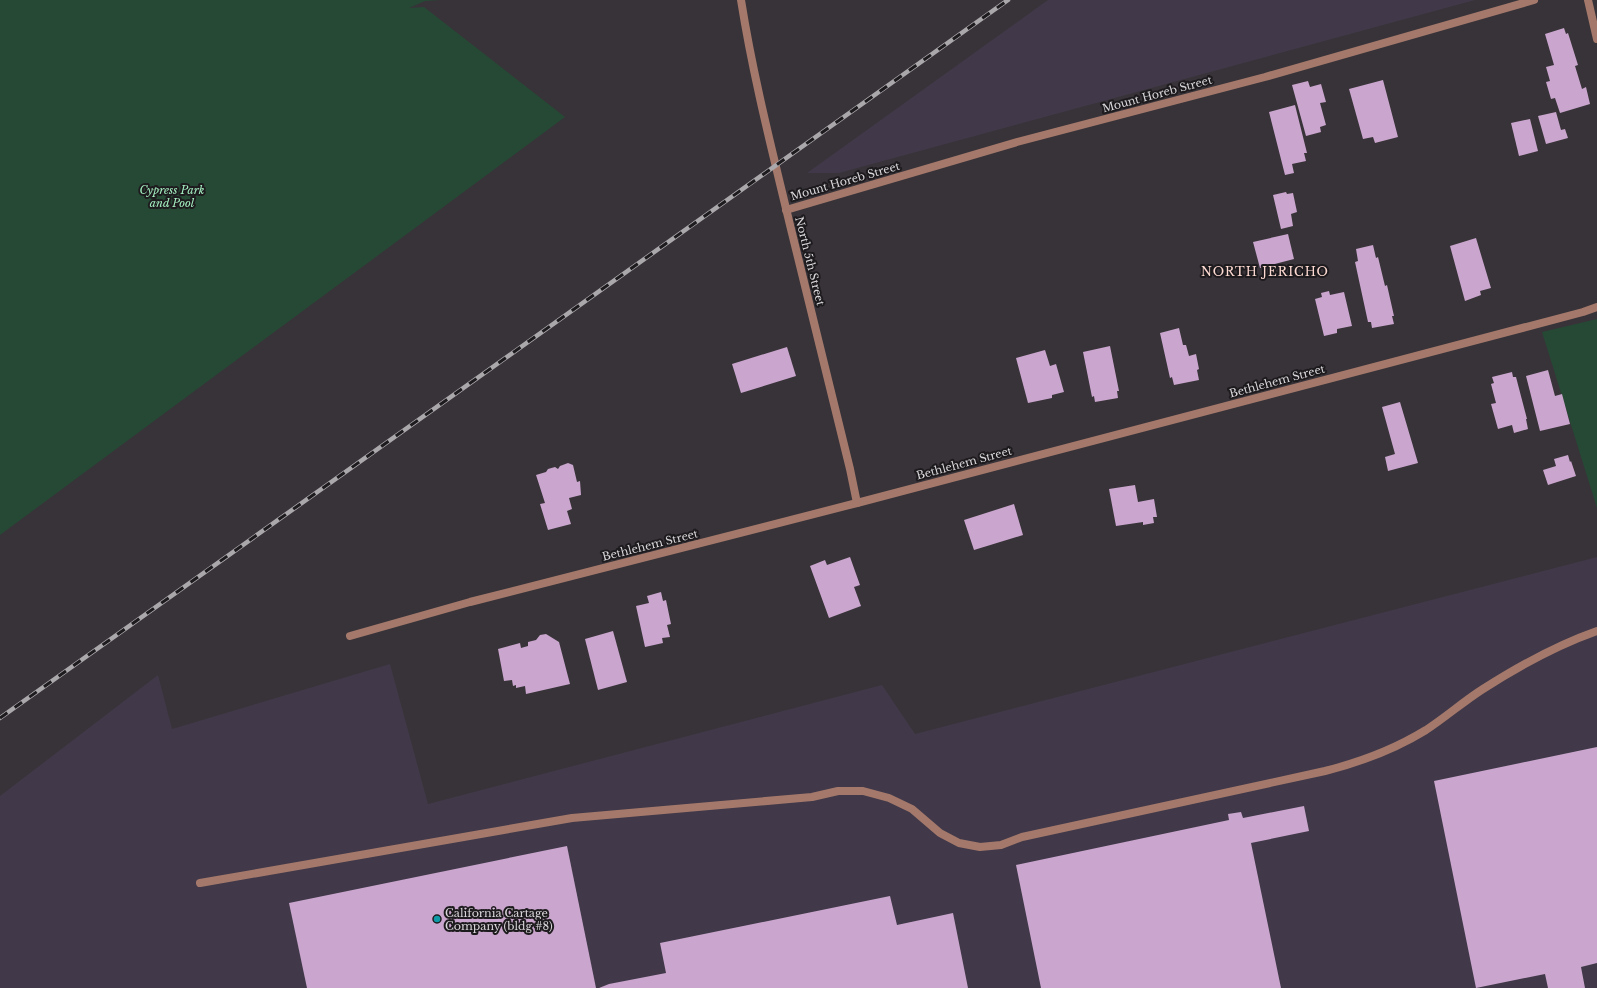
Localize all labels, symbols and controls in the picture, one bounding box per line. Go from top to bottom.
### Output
street label: Mount Horeb Street [1101,72,1214,115]
street label: Mount Horeb Street [789,158,902,203]
park label: Cypress Park and Pool [139,183,205,210]
street label: North 5th Street [792,215,828,308]
district label: NORTH JERICHO [1201,264,1329,279]
street label: Bethlehem Street [1228,361,1327,400]
street label: Bethlehem Street [915,443,1014,482]
street label: Bethlehem Street [601,526,700,564]
place label: California Cartage Company (bldg #8) [445,906,553,933]
marker: California Cartage Company (bldg #8) [432,914,442,924]

